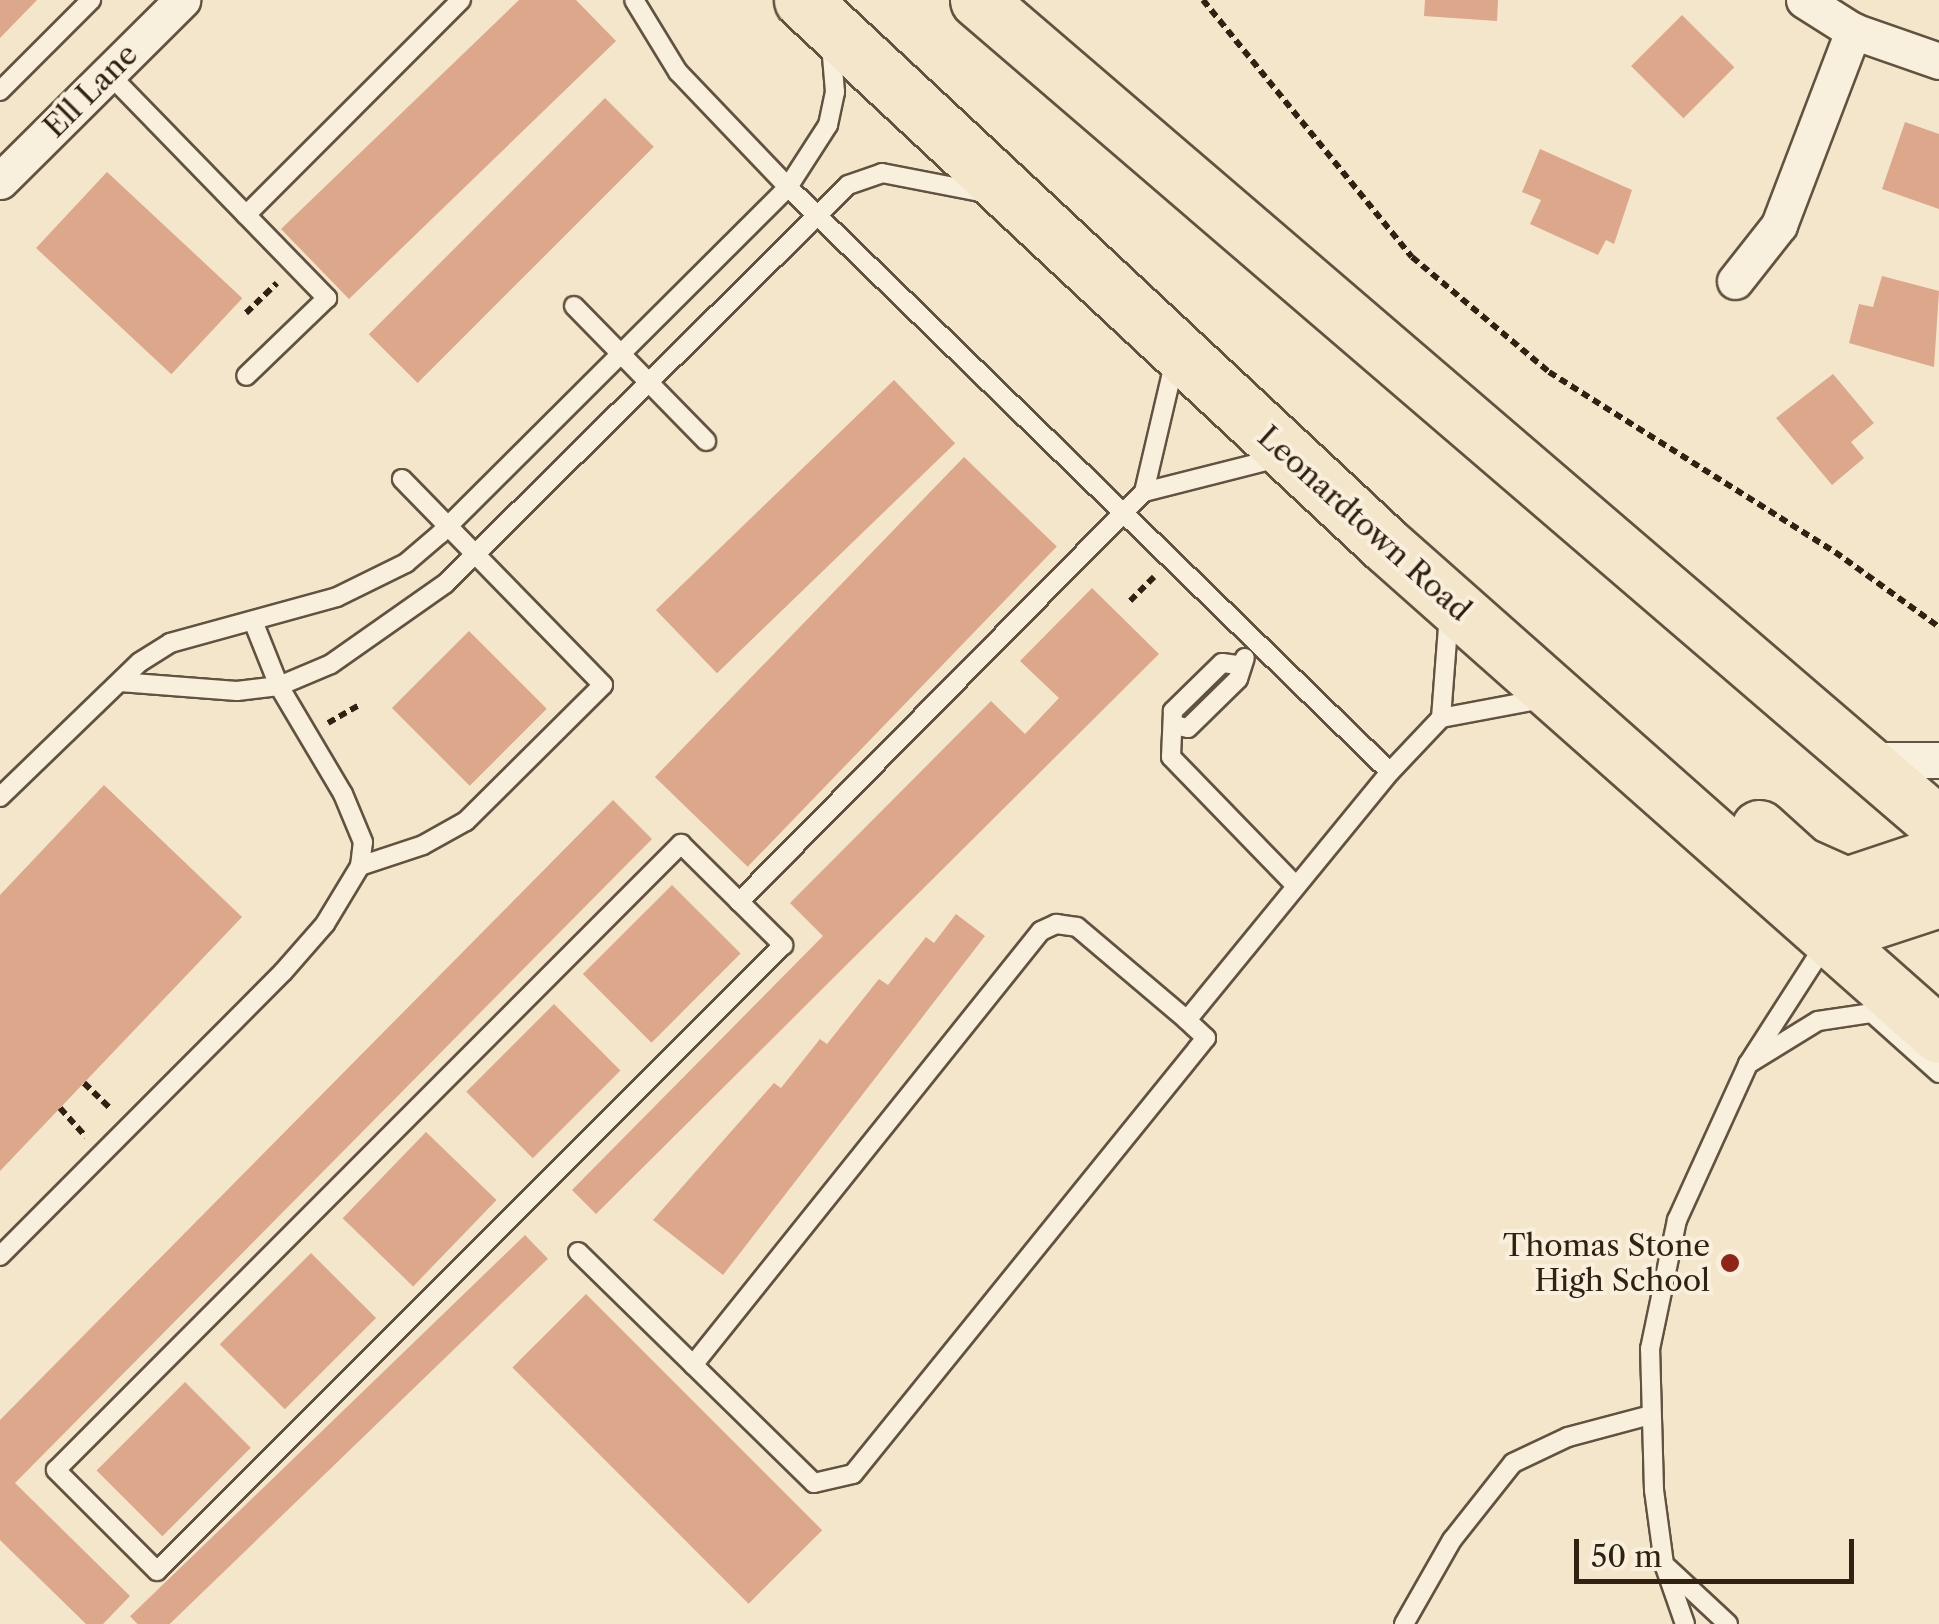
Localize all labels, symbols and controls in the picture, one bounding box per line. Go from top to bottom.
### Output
street label: Ell Lane [37,37,145,145]
street label: Leonardtown Road [1250,419,1478,629]
place label: Thomas Stone High School [1503,1228,1710,1298]
marker: Thomas Stone High School [1719,1252,1741,1274]
scale bar [1579,1519,1859,1581]
text: 50 m [1591,1538,1662,1575]

